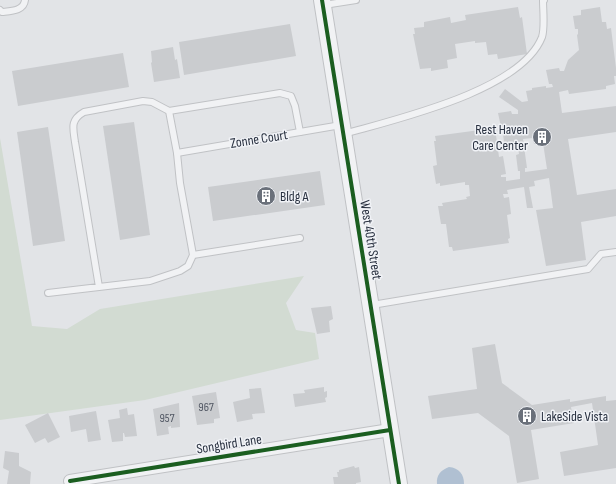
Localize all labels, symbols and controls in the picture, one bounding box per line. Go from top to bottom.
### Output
place label: Rest Haven Care Center [472,121,528,154]
street label: Zonne Court [229,126,289,152]
building icon: Rest Haven Care Center [531,126,553,148]
building icon: Bldg A [255,185,277,207]
place label: Bldg A [280,188,309,205]
street label: West 40th Street [356,199,386,281]
house number: 967 [198,400,214,415]
building icon: LakeSide Vista [516,405,538,427]
place label: LakeSide Vista [541,408,608,425]
house number: 957 [160,411,175,426]
street label: Songbird Lane [195,430,263,458]

